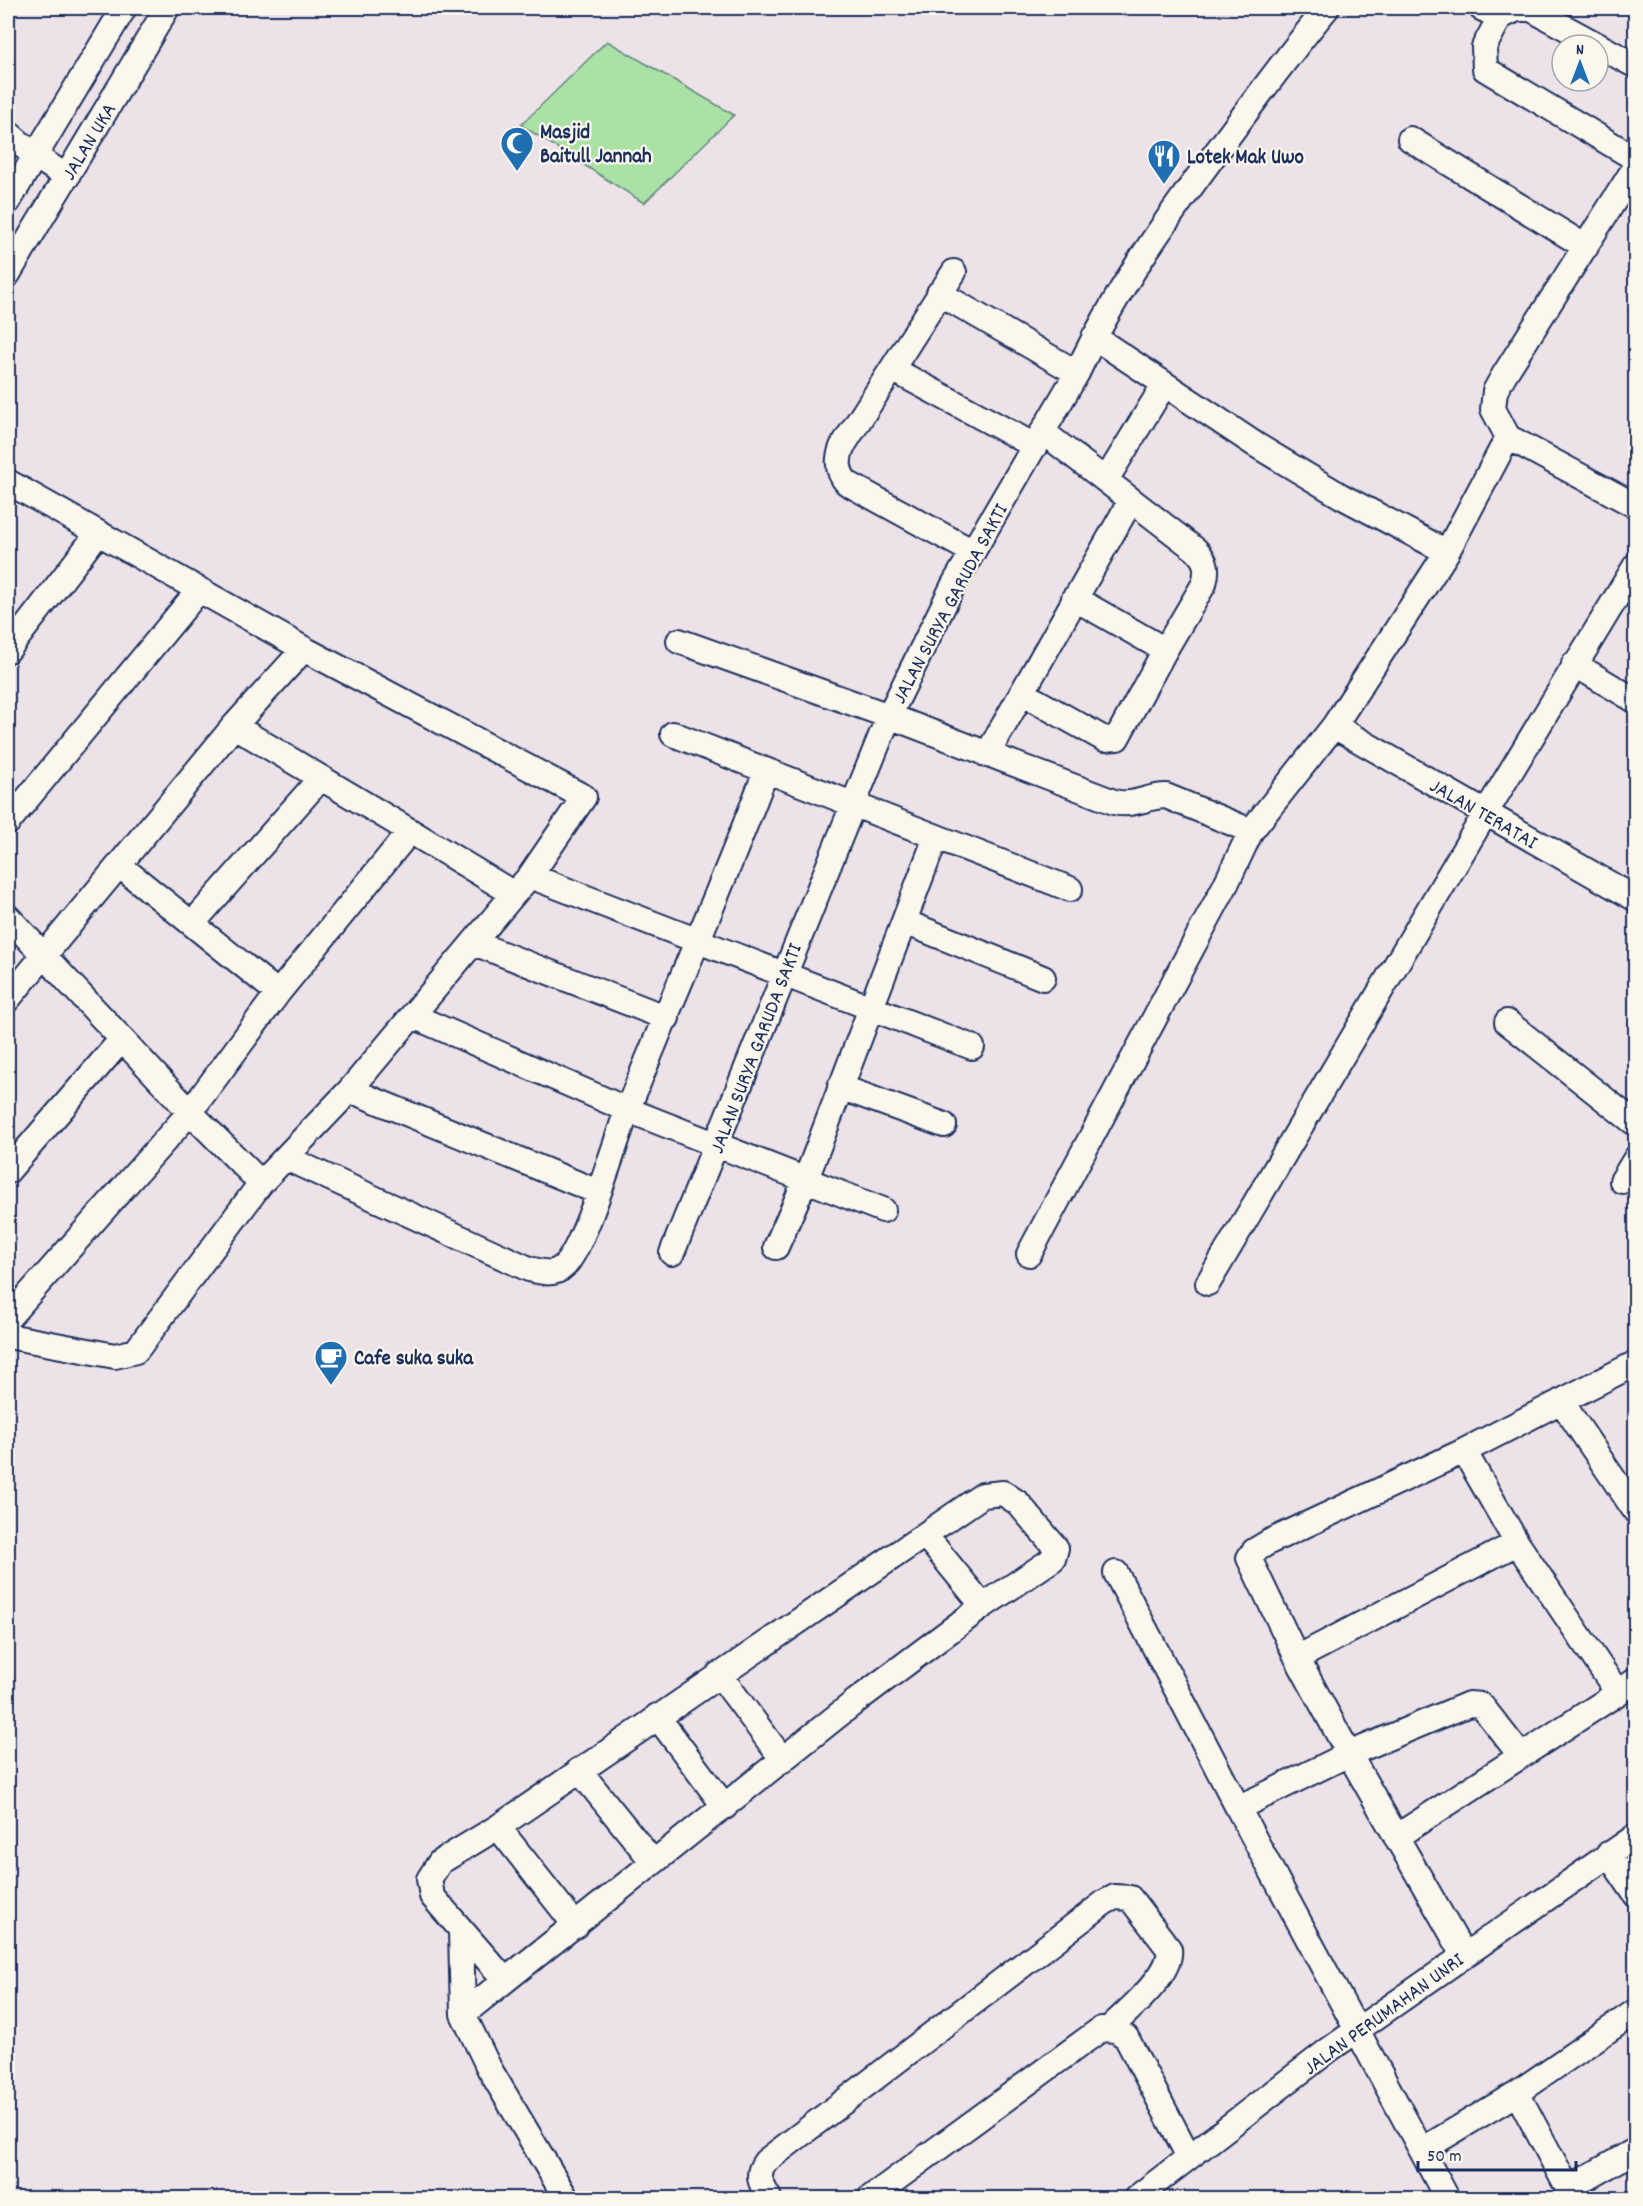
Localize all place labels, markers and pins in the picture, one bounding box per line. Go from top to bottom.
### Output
place label: Masjid Baitull Jannah [540,119,652,173]
mosque icon: Masjid Baitull Jannah [499,125,535,172]
restaurant icon: Lotek Mak Uwo [1146,138,1182,185]
place label: Lotek Mak Uwo [1187,144,1304,174]
cafe icon: Cafe suka suka [313,1339,349,1386]
place label: Cafe suka suka [354,1345,474,1375]

